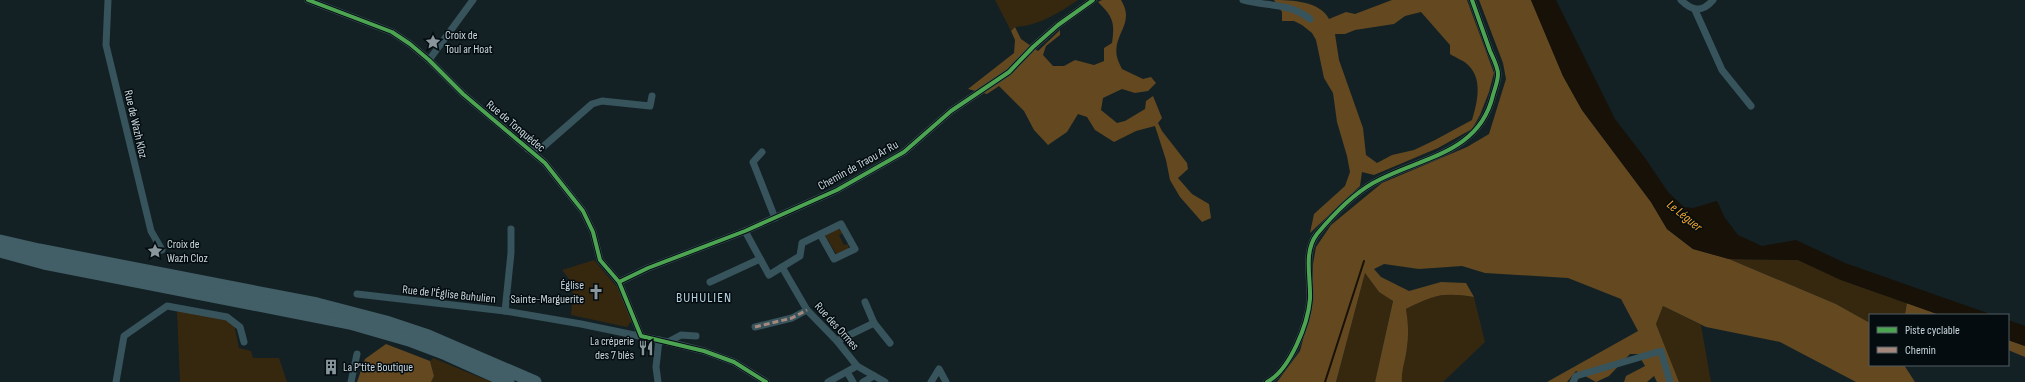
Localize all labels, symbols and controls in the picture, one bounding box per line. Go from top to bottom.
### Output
place label: Croix de Toul ar Hoat [445,28,493,57]
place icon: Croix de Toul ar Hoat [424,33,442,51]
street label: Rue de Wazh Kloz [120,89,151,160]
street label: Rue de Tonquédec [483,97,548,156]
street label: Chemin de Traou Ar Ru [815,137,901,194]
water label: Le Léguer [1664,197,1706,236]
place label: Croix de Wazh Cloz [167,237,208,266]
place icon: Croix de Wazh Cloz [146,242,164,260]
place label: Église Sainte-Marguerite [510,278,584,307]
street label: Rue de l'Église Buhulien [402,282,496,307]
church icon: Église Sainte-Marguerite [587,283,605,301]
district label: BUHULIEN [676,289,732,306]
street label: Rue des Ormes [811,299,862,353]
legend [1869,314,2009,366]
text: Piste cyclable [1905,323,1960,338]
place label: La créperie des 7 blés [590,334,634,363]
restaurant icon: La créperie des 7 blés [637,339,655,357]
text: Chemin [1905,343,1936,358]
building icon: La P'tite Boutique [322,358,340,376]
place label: La P'tite Boutique [343,360,413,375]

